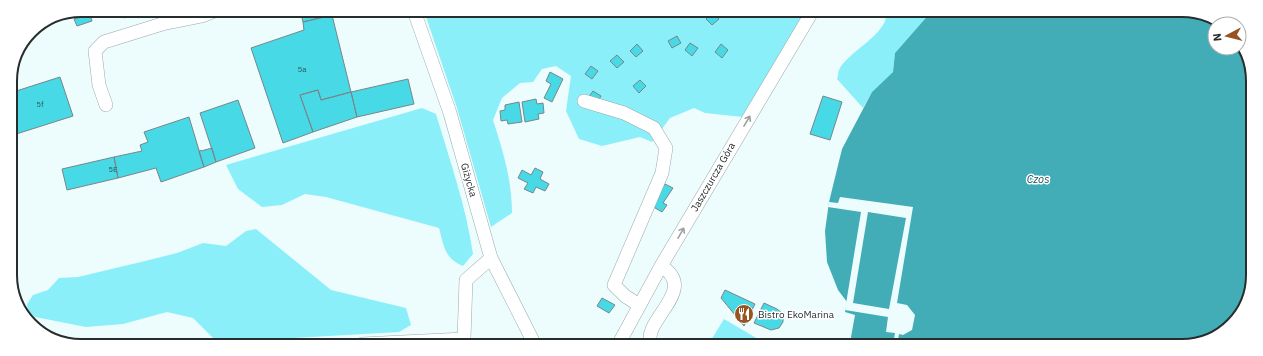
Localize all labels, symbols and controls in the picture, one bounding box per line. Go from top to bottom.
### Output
north arrow [1207,16,1247,56]
text: N [1210,32,1225,42]
house number: 5a [297,64,307,74]
house number: 5f [36,99,44,109]
one-way arrow [743,115,751,127]
street label: Jaszczurcza Góra [688,140,738,214]
street label: Giżycka [458,162,480,199]
house number: 5E [108,164,118,174]
water label: Czos [1027,172,1049,186]
one-way arrow [678,227,686,239]
restaurant icon: Bistro EkoMarina [733,303,755,325]
place label: Bistro EkoMarina [758,308,835,321]

